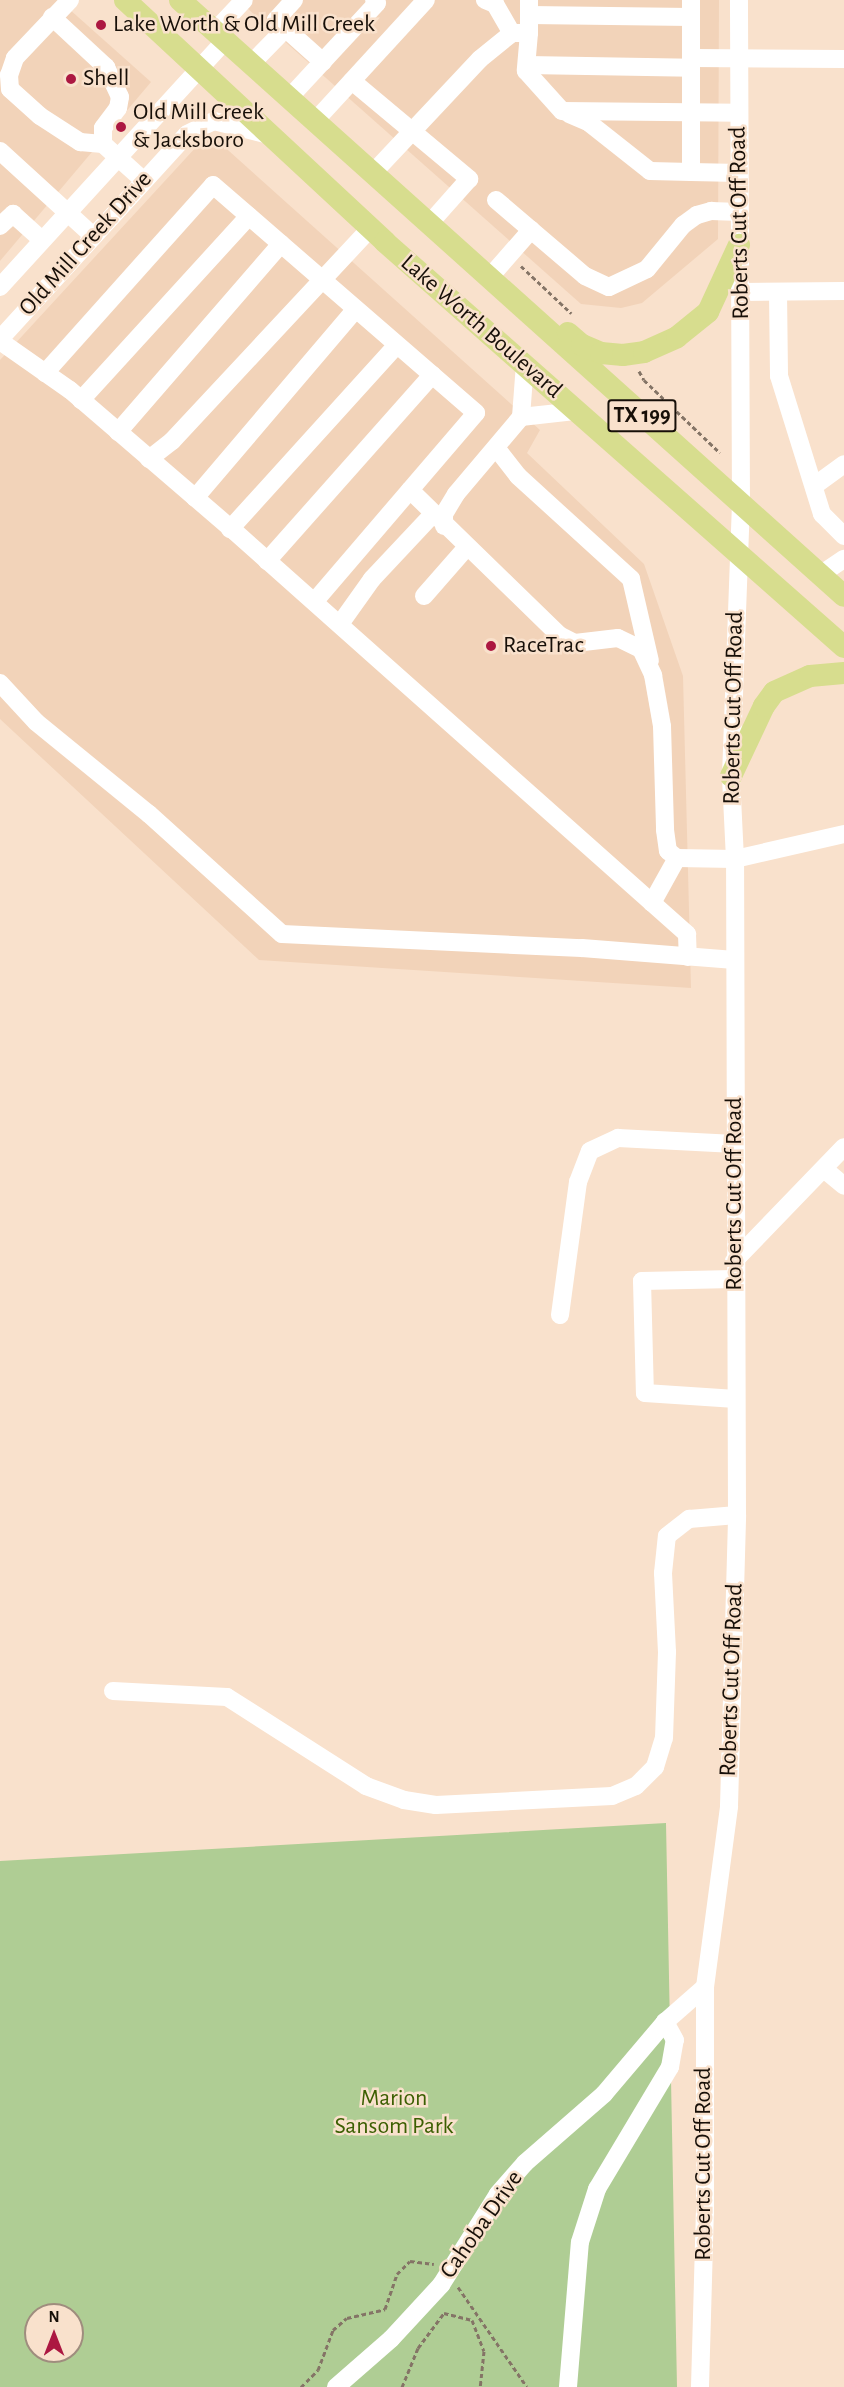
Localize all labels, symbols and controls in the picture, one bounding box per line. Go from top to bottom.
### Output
place label: Lake Worth & Old Mill Creek [113,11,375,39]
marker: Lake Worth & Old Mill Creek [94,18,108,32]
place label: Shell [83,65,129,93]
marker: Shell [64,72,78,86]
place label: Old Mill Creek & Jacksboro [133,99,264,155]
marker: Old Mill Creek & Jacksboro [114,120,128,134]
street label: Roberts Cut Off Road [724,126,756,320]
street label: Old Mill Creek Drive [13,166,159,322]
street label: Lake Worth Boulevard [394,249,568,405]
road number: TX 199 [606,397,678,435]
street label: Roberts Cut Off Road [718,611,750,805]
place label: RaceTrac [503,632,584,660]
marker: RaceTrac [484,639,498,653]
street label: Roberts Cut Off Road [721,1097,749,1291]
street label: Roberts Cut Off Road [714,1583,750,1777]
street label: Roberts Cut Off Road [690,2067,718,2261]
park label: Marion Sansom Park [334,2085,454,2141]
street label: Cahoba Drive [434,2165,530,2285]
north arrow [24,2303,84,2363]
text: N [48,2309,60,2325]

